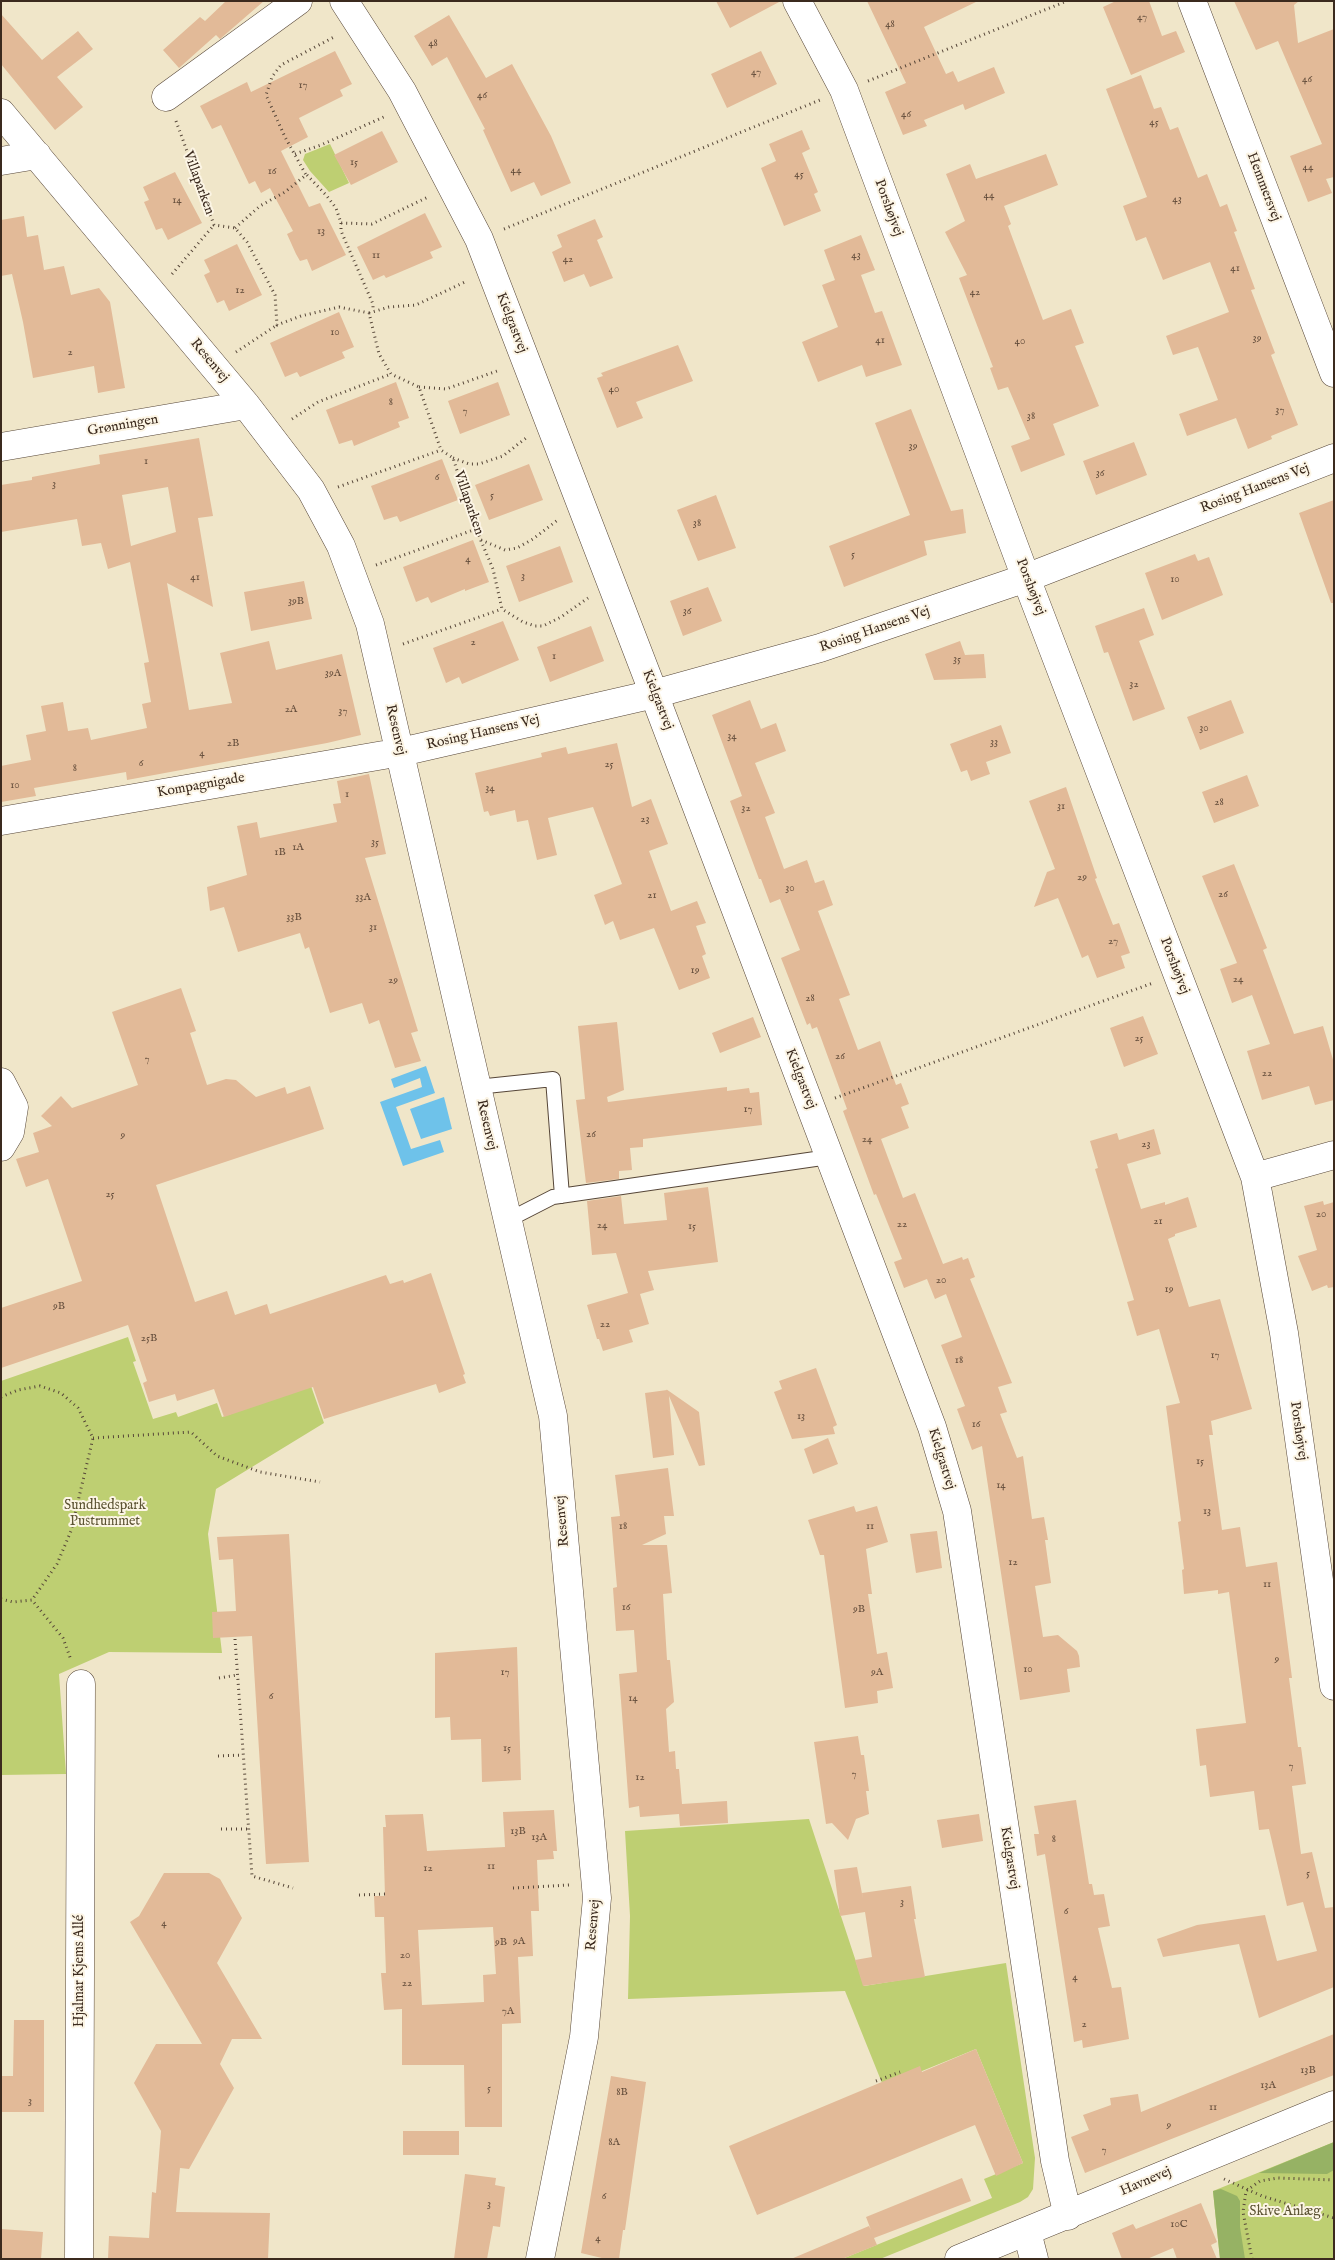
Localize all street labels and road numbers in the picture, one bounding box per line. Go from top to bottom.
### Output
street label: Villaparken [179,149,217,217]
street label: Hemmersvej [1242,150,1284,224]
street label: Porshøjvej [870,177,906,239]
street label: Kielgastvej [492,290,530,356]
street label: Resenvej [186,336,232,386]
street label: Grønningen [86,412,160,440]
street label: Rosing Hansens Vej [1198,460,1312,518]
street label: Villaparken [449,469,487,537]
street label: Porshøjvej [1011,556,1049,618]
street label: Rosing Hansens Vej [818,603,932,657]
street label: Kielgastvej [638,667,676,733]
street label: Resenvej [381,703,409,757]
street label: Rosing Hansens Vej [425,712,541,754]
street label: Kompagnigade [156,770,246,802]
street label: Porshøjvej [1155,935,1193,997]
street label: Kielgastvej [781,1046,819,1112]
street label: Resenvej [472,1098,500,1152]
street label: Porshøjvej [1286,1400,1310,1462]
street label: Kielgastvej [924,1426,958,1492]
street label: Resenvej [552,1495,574,1547]
street label: Kielgastvej [996,1825,1022,1891]
street label: Resenvej [583,1899,605,1951]
street label: Hjalmar Kjems Allé [72,1915,88,2027]
street label: Havnevej [1118,2164,1174,2200]

